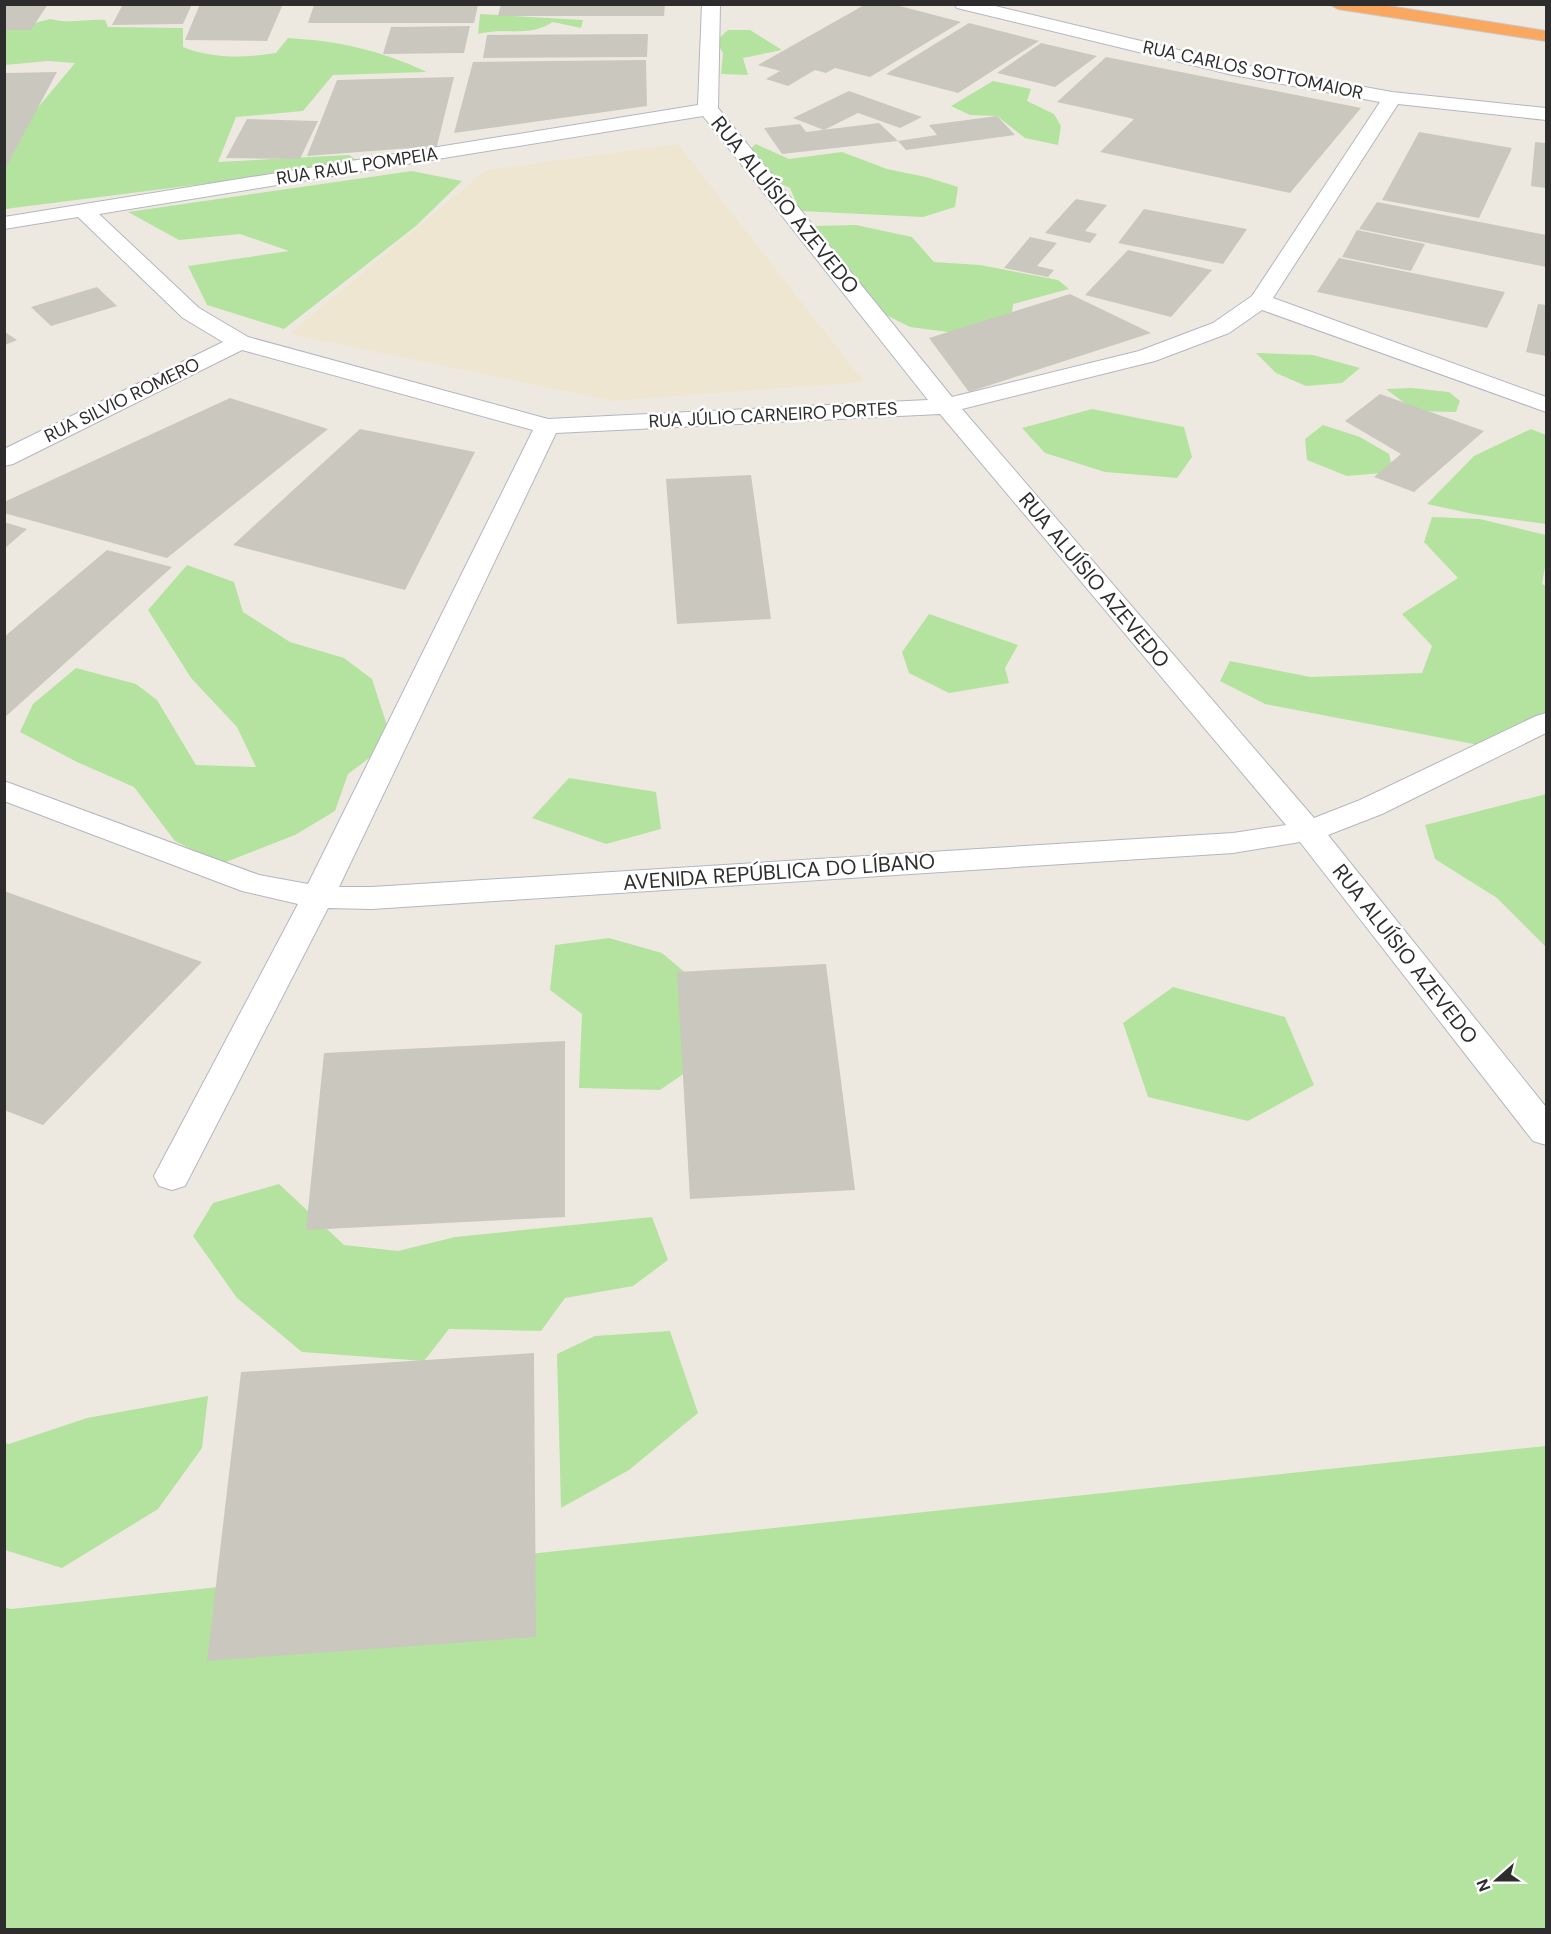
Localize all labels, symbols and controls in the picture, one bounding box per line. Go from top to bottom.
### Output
street label: RUA CARLOS SOTTOMAIOR [1141,35,1365,105]
street label: RUA ALUÍSIO AZEVEDO [705,110,865,300]
street label: RUA RAUL POMPEIA [275,141,439,191]
street label: RUA SILVIO ROMERO [40,352,204,448]
street label: RUA JÚLIO CARNEIRO PORTES [648,396,898,434]
street label: RUA ALUÍSIO AZEVEDO [1012,486,1176,674]
street label: AVENIDA REPÚBLICA DO LÍBANO [622,847,936,897]
street label: RUA ALUÍSIO AZEVEDO [1326,858,1484,1050]
north arrow [1467,1850,1527,1910]
text: N [1472,1876,1495,1894]

